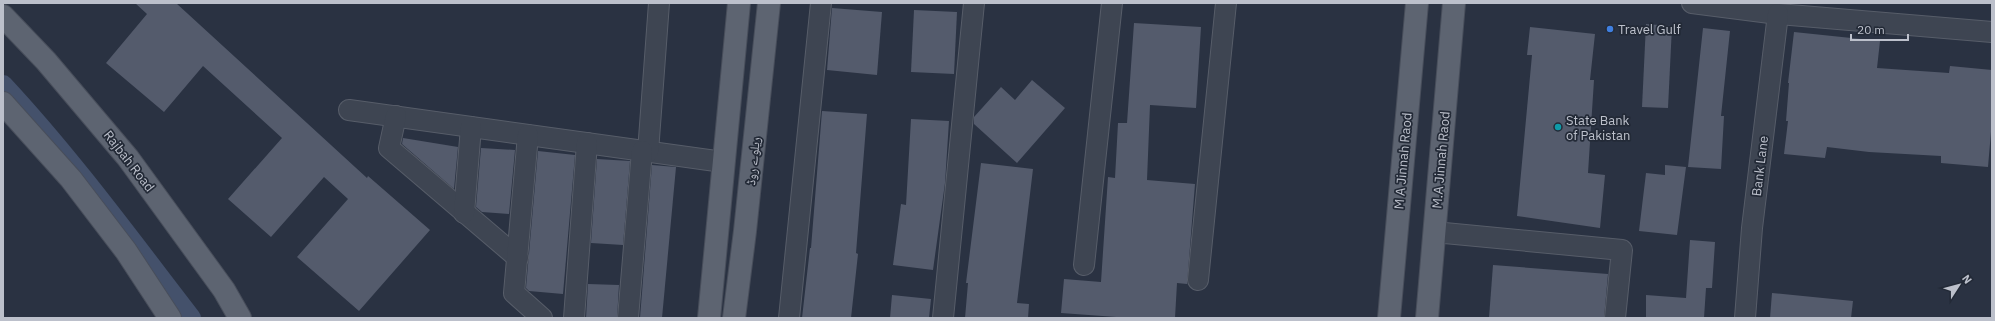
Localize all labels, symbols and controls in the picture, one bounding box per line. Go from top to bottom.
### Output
scale bar [1851,16,1908,42]
place label: Travel Gulf [1618,21,1681,38]
text: 20 m [1857,22,1885,37]
marker: Travel Gulf [1605,24,1615,34]
street label: M.A Jinnah Raod [1428,111,1454,209]
street label: M A Jinnah Raod [1390,112,1416,210]
place label: State Bank of Pakistan [1566,112,1630,144]
marker: State Bank of Pakistan [1553,122,1563,132]
street label: Rajbah Road [100,127,158,195]
street label: Bank Lane [1748,135,1772,197]
street label: ریلوے روڈ [742,136,764,186]
north arrow [1939,265,1979,305]
text: N [1959,272,1975,286]

